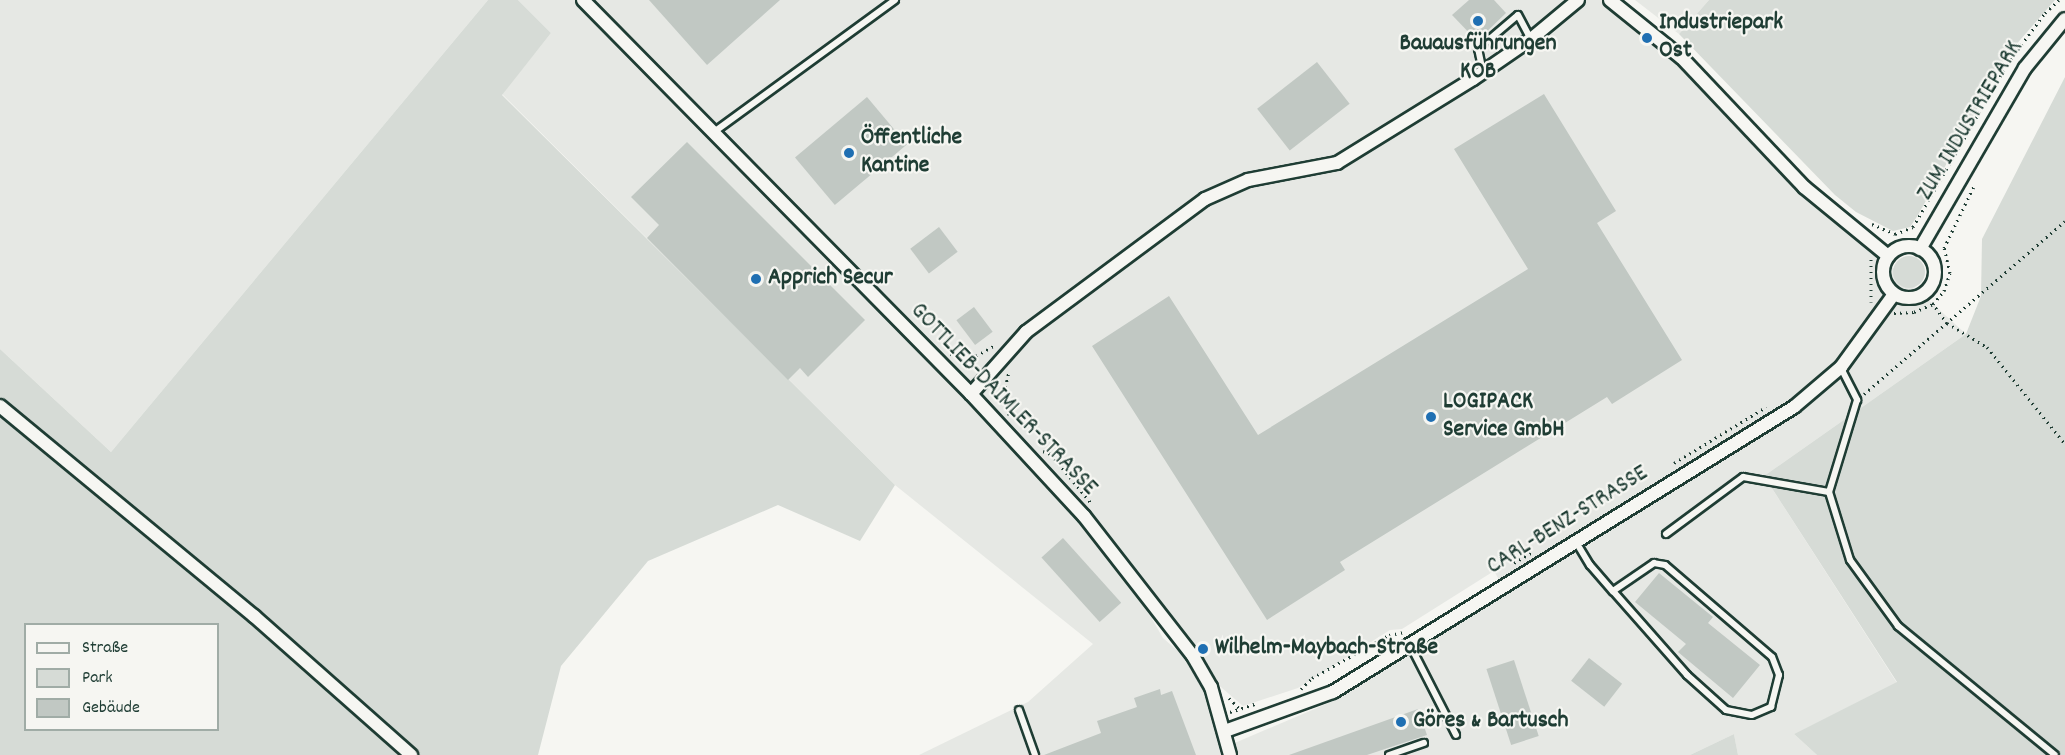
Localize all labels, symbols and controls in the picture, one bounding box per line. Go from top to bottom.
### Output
place label: Industriepark Ost [1659,10,1783,66]
marker: Bauausführungen KOB [1471,14,1485,28]
place label: Bauausführungen KOB [1400,31,1556,87]
marker: Industriepark Ost [1640,31,1654,45]
street label: ZUM INDUSTRIEPARK [1912,36,2030,206]
place label: Öffentliche Kantine [861,125,962,181]
marker: Öffentliche Kantine [842,146,856,160]
place label: Apprich Secur [768,265,893,293]
marker: Apprich Secur [749,272,763,286]
street label: GOTTLIEB-DAIMLER-STRASSE [903,297,1103,503]
place label: LOGIPACK Service GmbH [1443,389,1564,445]
marker: LOGIPACK Service GmbH [1424,410,1438,424]
street label: CARL-BENZ-STRASSE [1482,460,1654,582]
legend [24,623,219,731]
place label: Wilhelm-Maybach-Straße [1215,635,1438,663]
text: Straße [82,636,128,661]
marker: Wilhelm-Maybach-Straße [1196,642,1210,656]
text: Park [82,666,113,691]
text: Gebäude [82,696,140,721]
place label: Göres & Bartusch [1413,708,1568,736]
marker: Göres & Bartusch [1394,715,1408,729]

